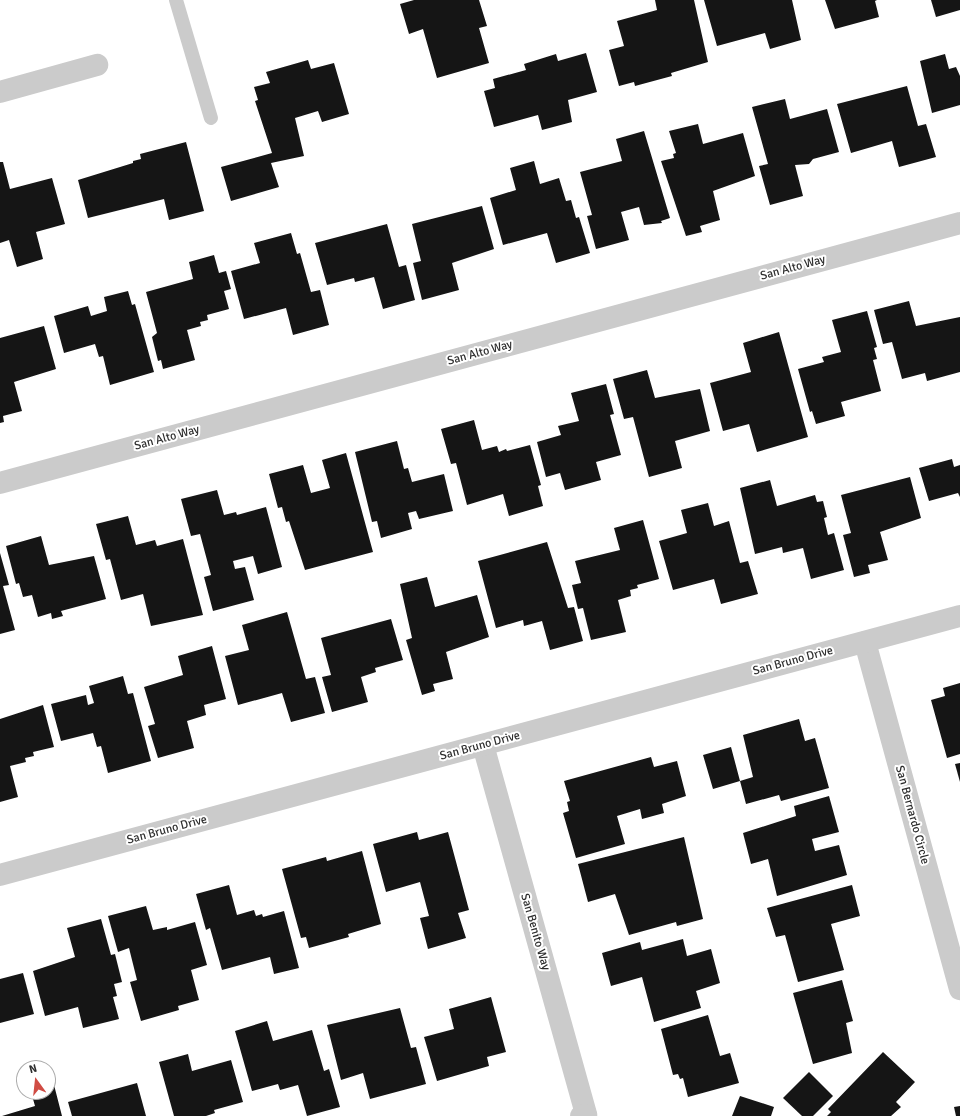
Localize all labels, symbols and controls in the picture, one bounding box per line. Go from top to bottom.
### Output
street label: San Alto Way [759,252,827,284]
street label: San Alto Way [446,337,514,369]
street label: San Alto Way [133,422,201,454]
street label: San Bruno Drive [751,643,835,679]
street label: San Bruno Drive [438,728,522,764]
street label: San Bernardo Circle [892,764,932,866]
street label: San Bruno Drive [125,812,209,848]
street label: San Benito Way [517,892,553,972]
north arrow [16,1060,56,1100]
text: N [28,1062,38,1076]

